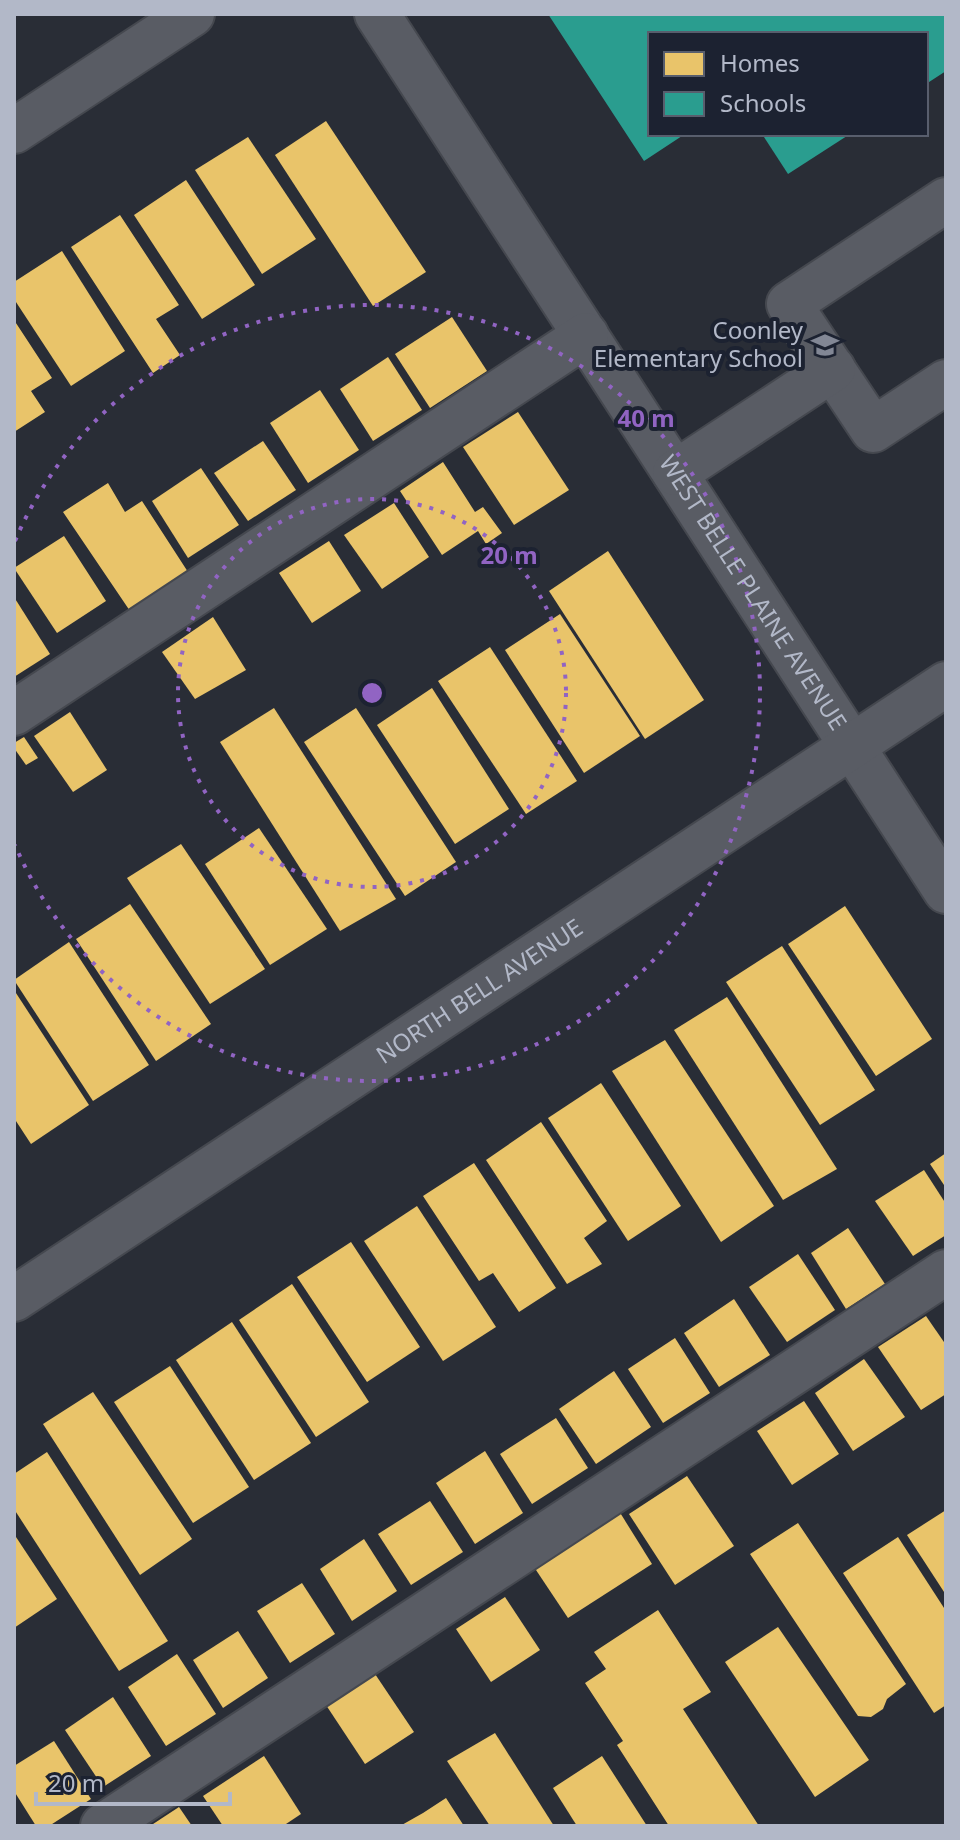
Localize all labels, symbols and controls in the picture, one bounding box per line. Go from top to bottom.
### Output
legend [648,32,928,136]
text: Homes [720,46,800,79]
text: Schools [720,86,806,119]
place label: Coonley Elementary School [594,313,804,374]
school or university icon: Coonley Elementary School [810,330,840,360]
text: 40 m [617,401,675,434]
street label: WEST BELLE PLAINE AVENUE [652,448,855,736]
text: 20 m [480,538,538,571]
centre of rings [358,679,386,707]
street label: NORTH BELL AVENUE [369,910,589,1071]
scale bar [36,1756,230,1806]
text: 20 m [48,1766,104,1799]

